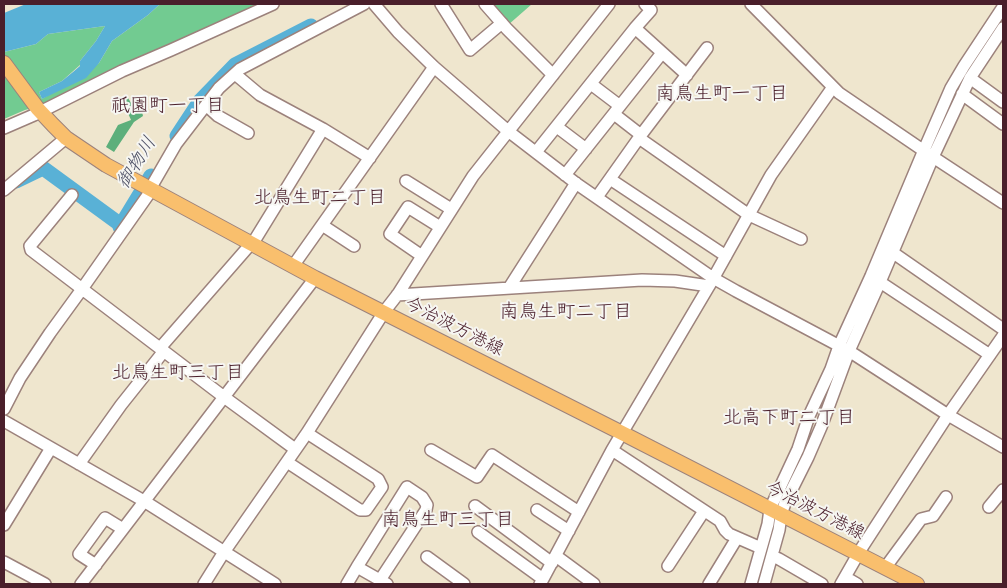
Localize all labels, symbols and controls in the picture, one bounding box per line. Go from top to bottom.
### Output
district label: 南鳥生町一丁目 [656,83,788,105]
district label: 祇園町一丁目 [111,95,225,117]
water label: 御物川 [112,133,162,193]
district label: 北鳥生町二丁目 [254,187,386,209]
street label: 今治波方港線 [401,293,507,361]
district label: 南鳥生町二丁目 [500,301,632,323]
district label: 北鳥生町三丁目 [112,362,244,384]
district label: 北高下町二丁目 [723,407,855,429]
street label: 今治波方港線 [762,477,868,545]
district label: 南鳥生町三丁目 [382,509,514,531]

